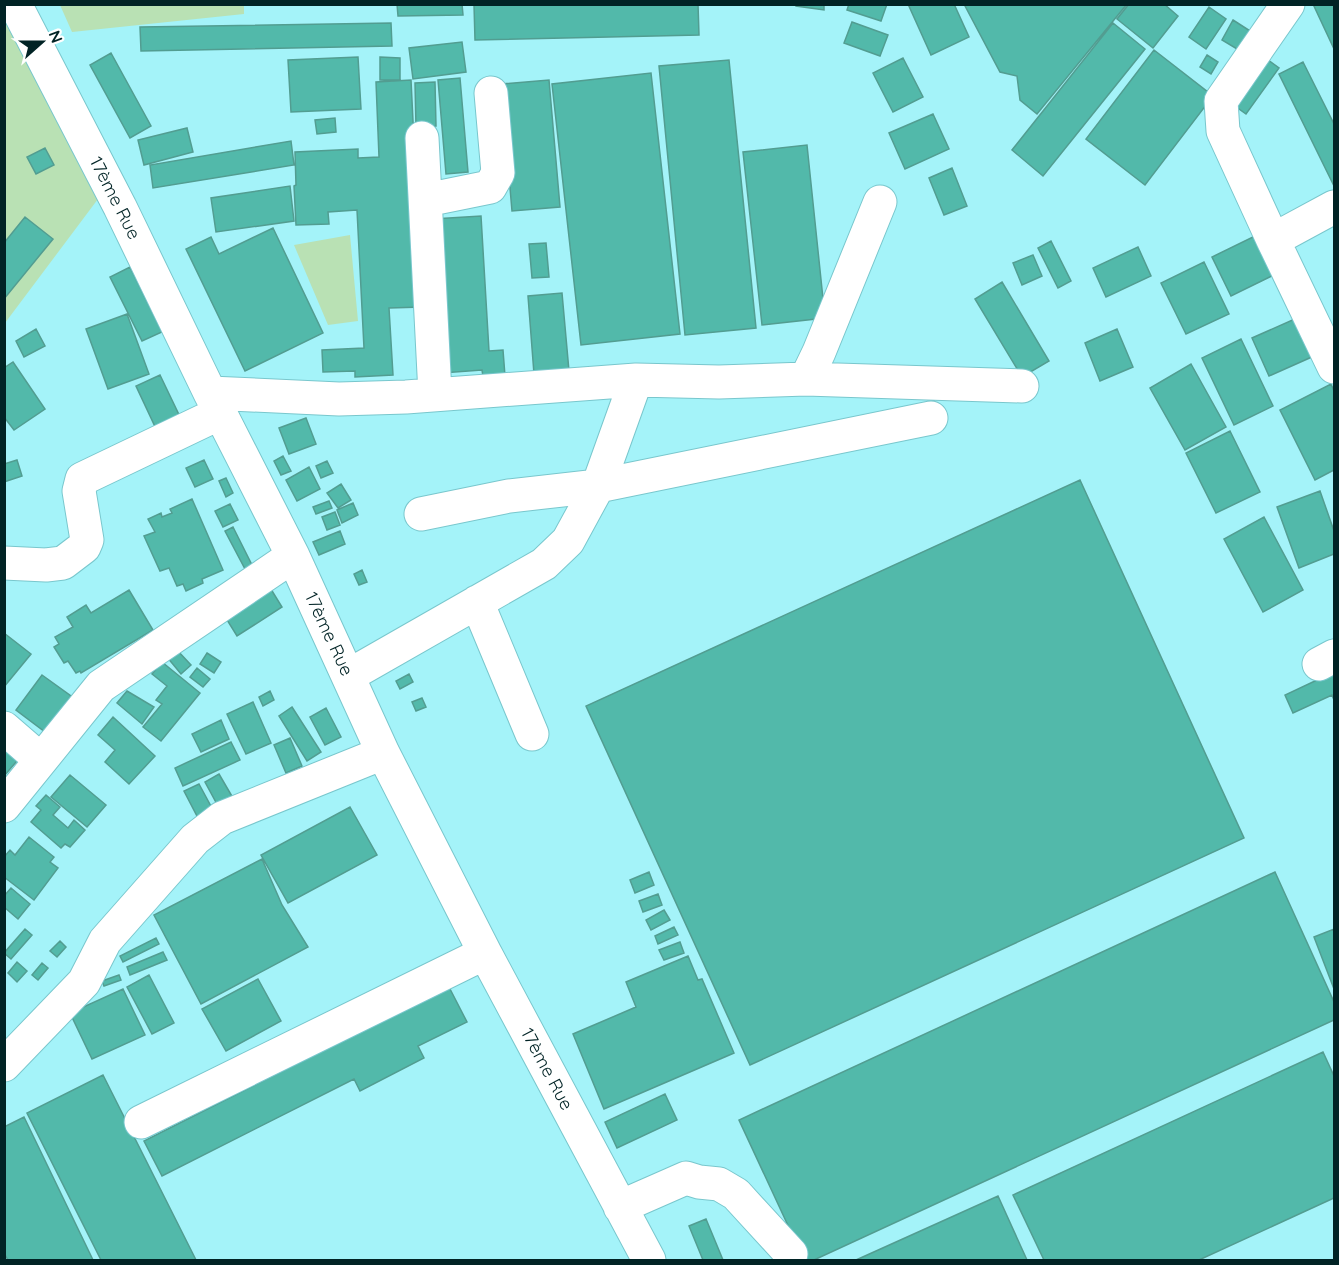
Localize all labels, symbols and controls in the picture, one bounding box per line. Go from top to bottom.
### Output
north arrow [12,12,72,72]
text: N [45,28,67,46]
street label: 17ème Rue [85,153,146,243]
street label: 17ème Rue [300,588,359,679]
street label: 17ème Rue [516,1024,579,1114]

